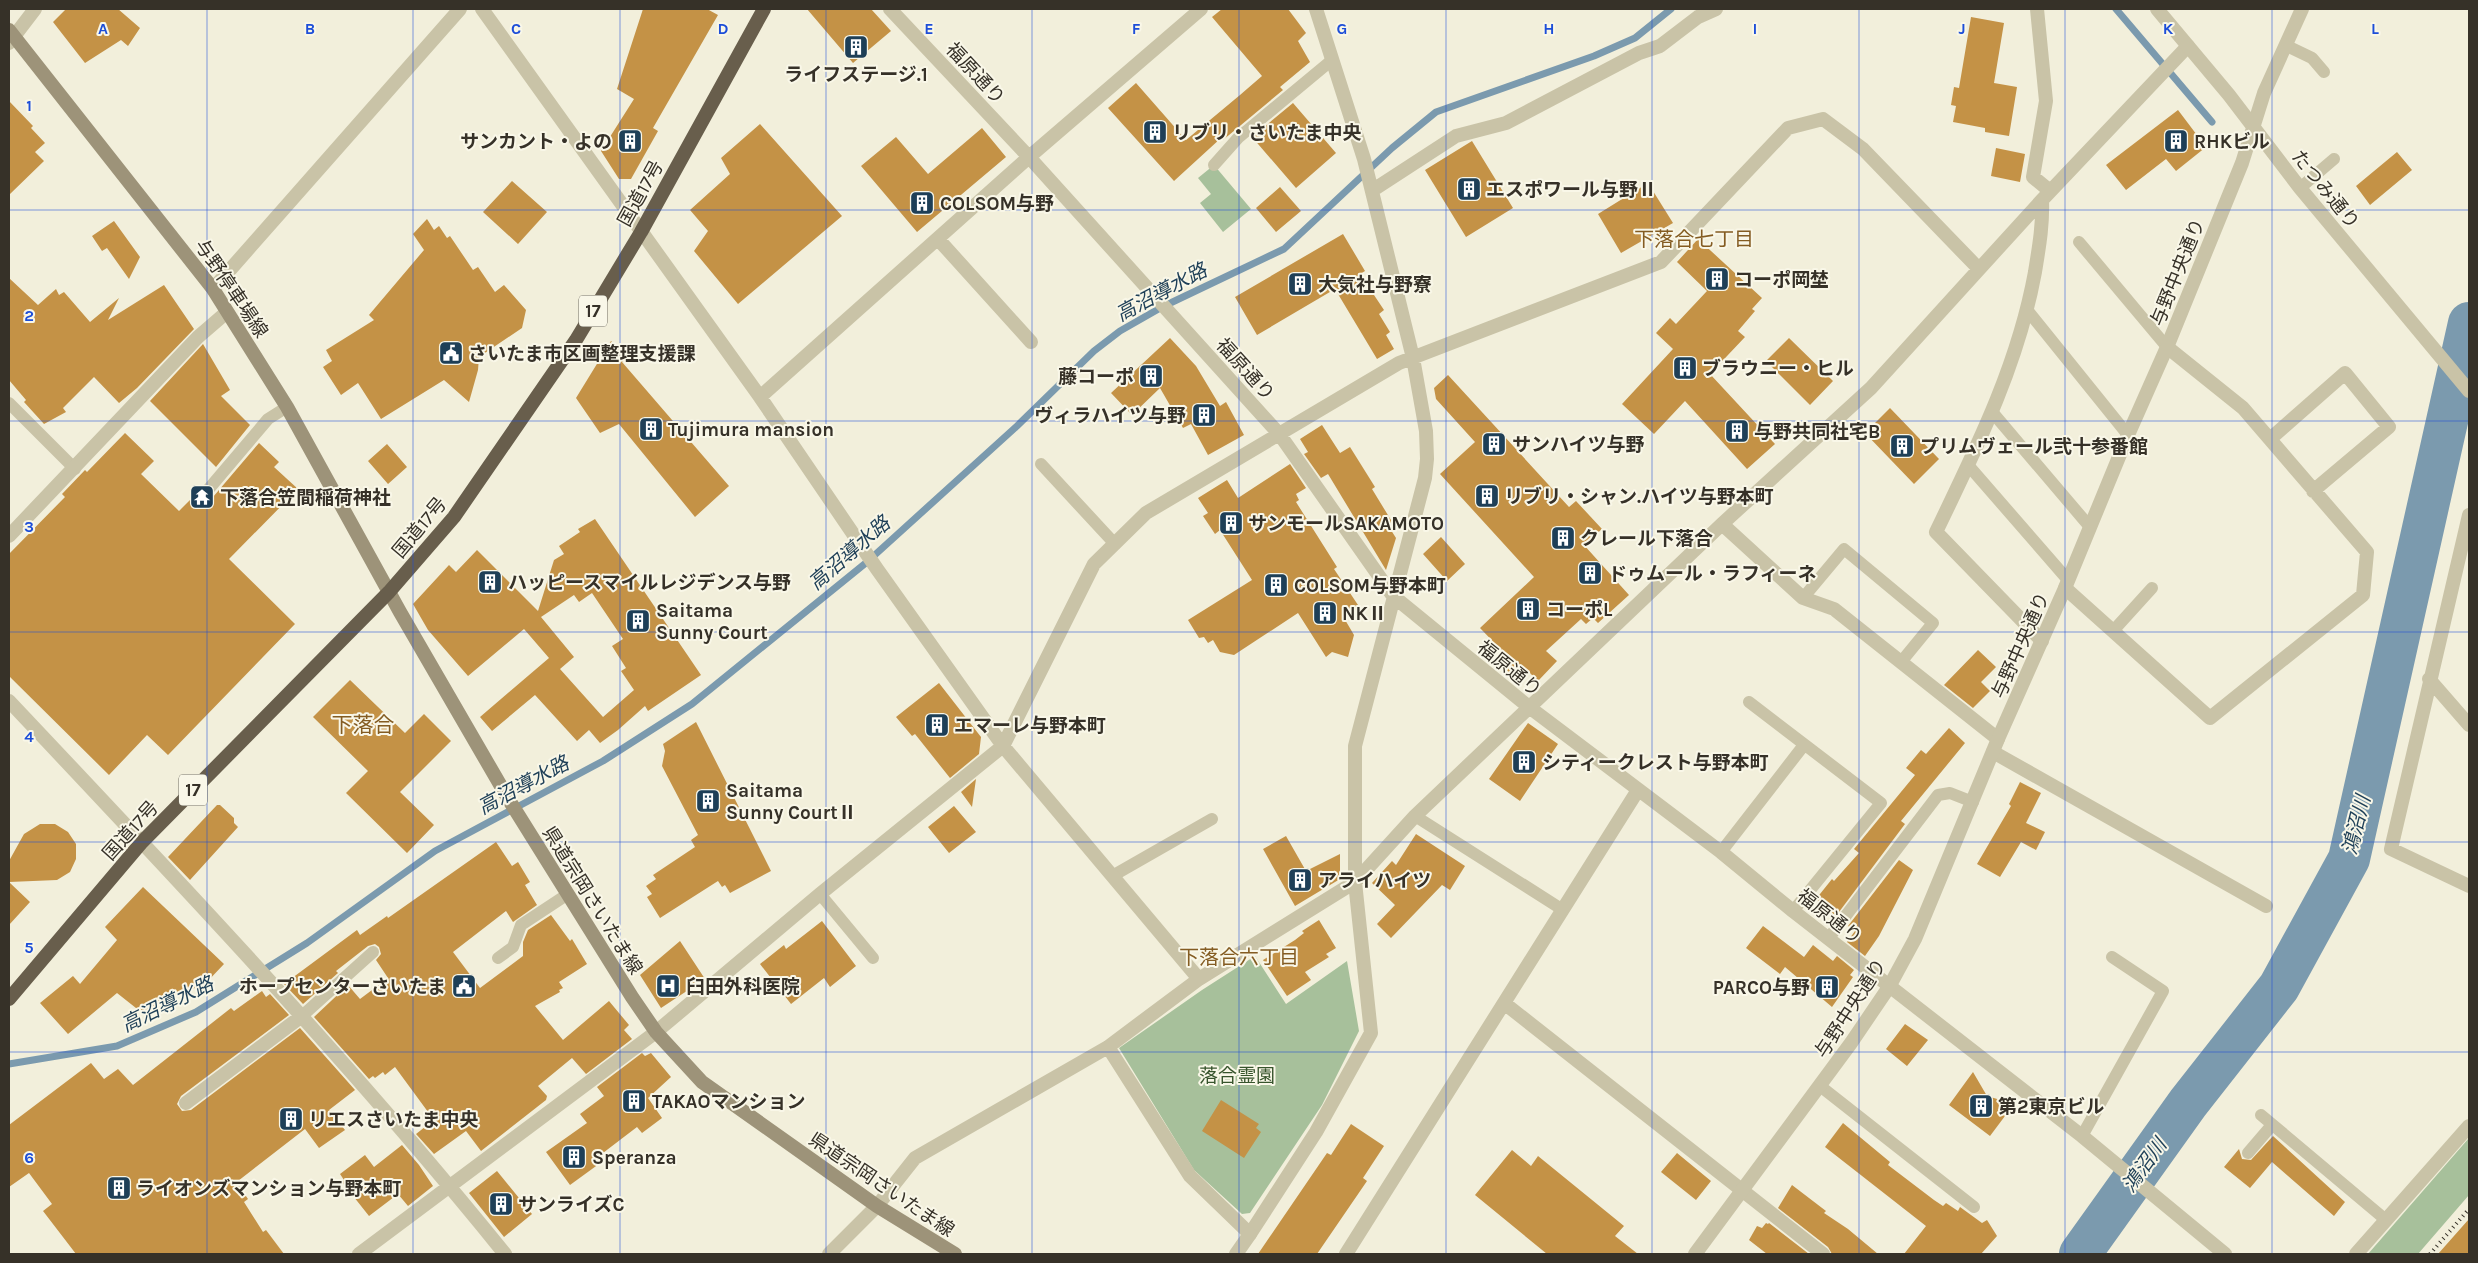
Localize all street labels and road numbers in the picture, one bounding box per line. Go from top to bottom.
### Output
street label: 福原通り [941,38,1009,109]
street label: たつみ通り [2287,146,2364,233]
street label: 国道17号 [614,157,668,230]
street label: 与野中央通り [2146,215,2209,329]
street label: 与野停車場線 [190,235,272,342]
road number: 17 [579,296,607,326]
street label: 福原通り [1212,334,1279,405]
street label: 国道17号 [388,493,451,562]
street label: 与野中央通り [1988,589,2054,702]
street label: 福原通り [1473,636,1546,701]
road number: 17 [179,774,207,806]
street label: 国道17号 [98,796,163,865]
street label: 県道宗岡さいたま線 [538,822,647,979]
street label: 福原通り [1793,885,1866,949]
street label: 与野中央通り [1811,955,1891,1062]
street label: 県道宗岡さいたま線 [805,1128,958,1242]

